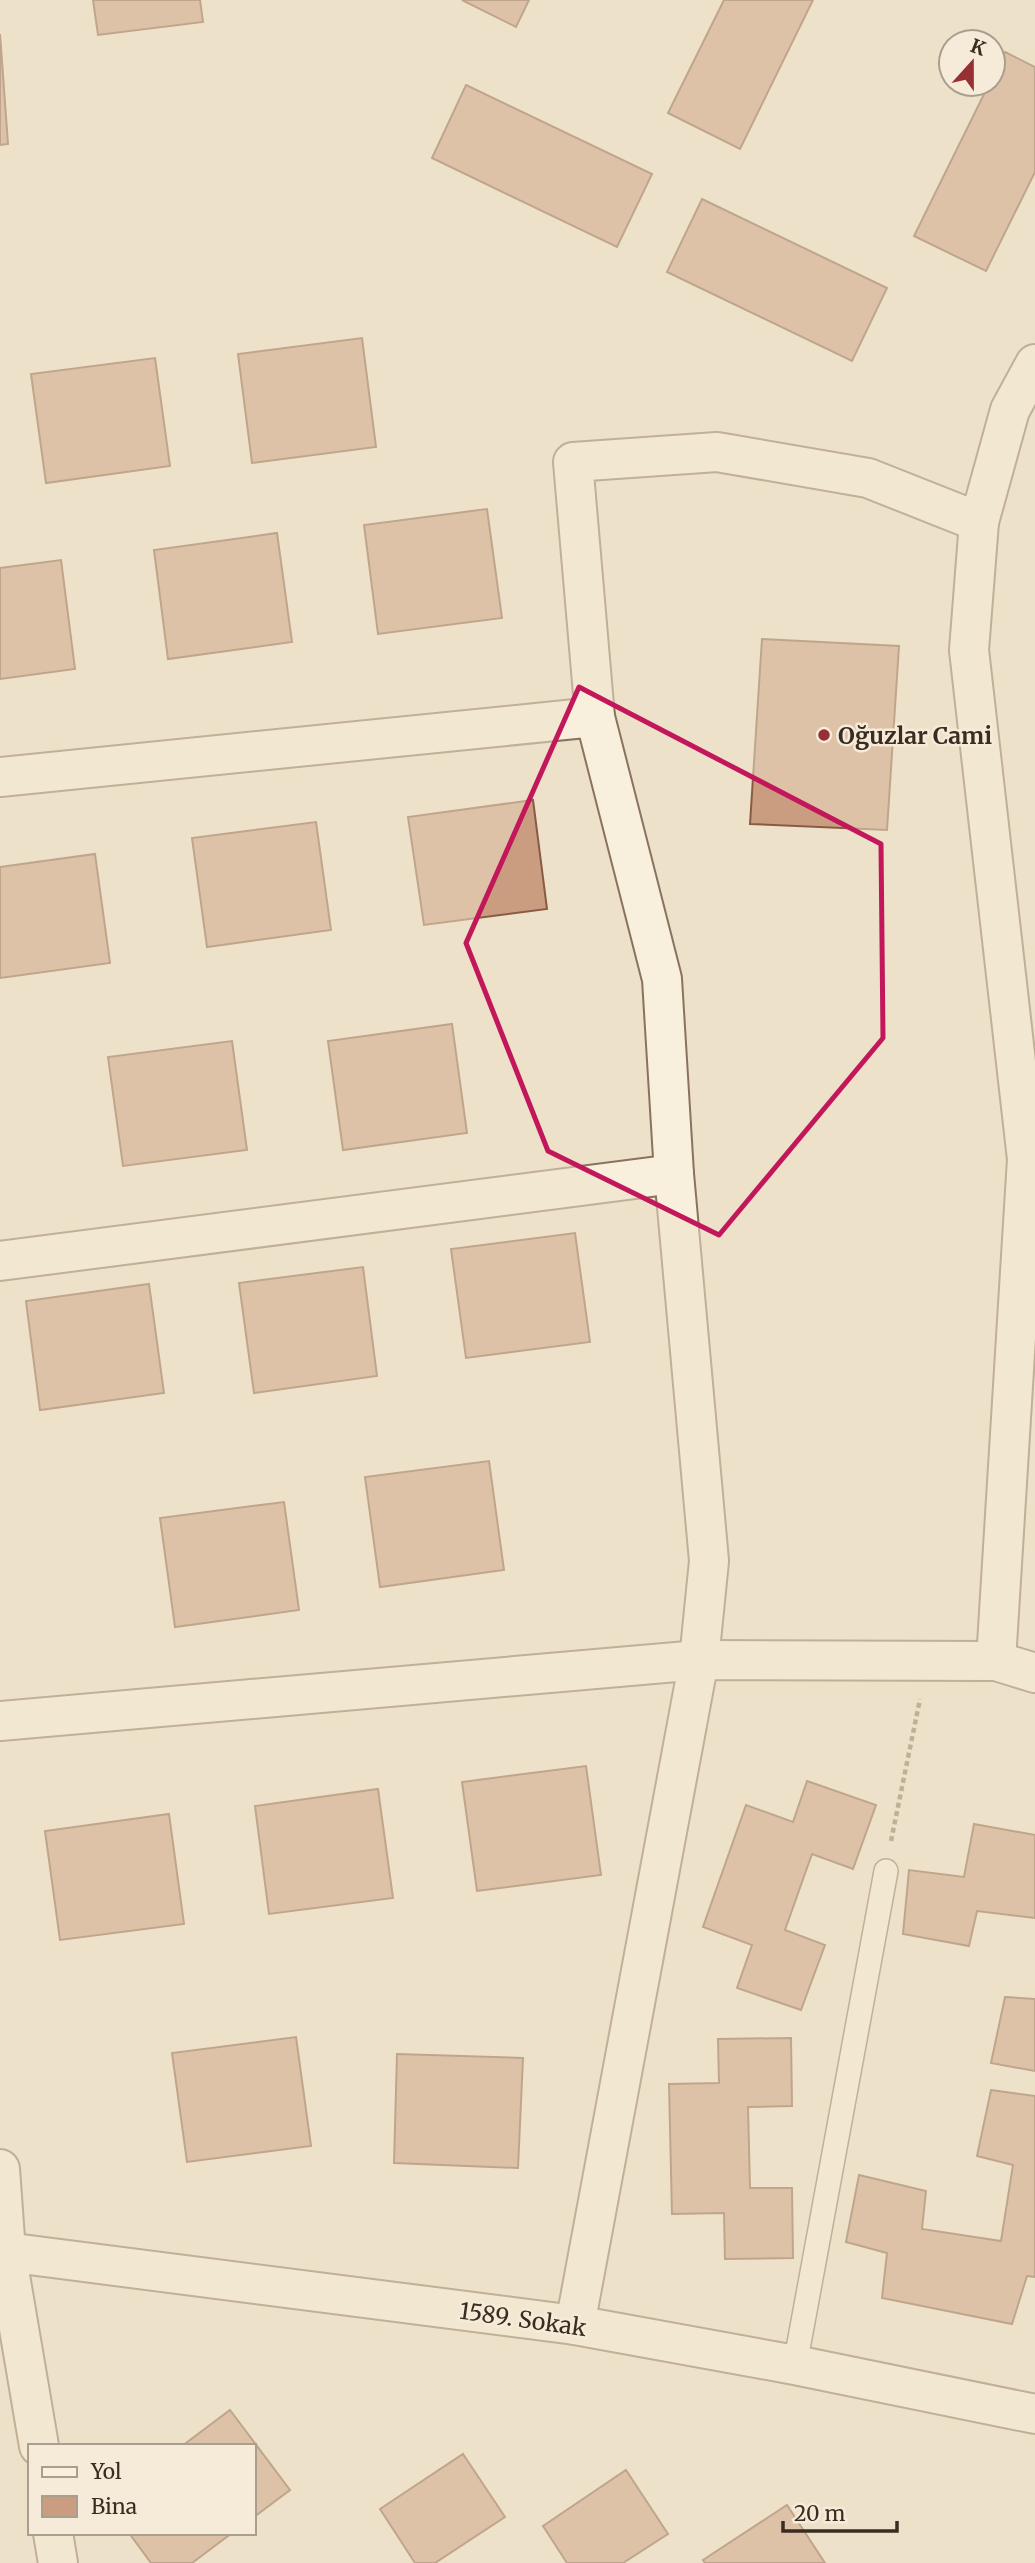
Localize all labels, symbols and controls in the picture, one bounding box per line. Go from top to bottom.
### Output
north arrow [937,28,1007,98]
text: K [967,33,990,61]
place label: Oğuzlar Cami [838,721,992,750]
marker: Oğuzlar Cami [816,727,832,743]
street label: 1589. Sokak [458,2296,589,2342]
legend [28,2444,256,2535]
text: Yol [90,2458,122,2485]
scale bar [783,2490,897,2534]
text: Bina [91,2493,137,2520]
text: 20 m [794,2500,846,2527]

